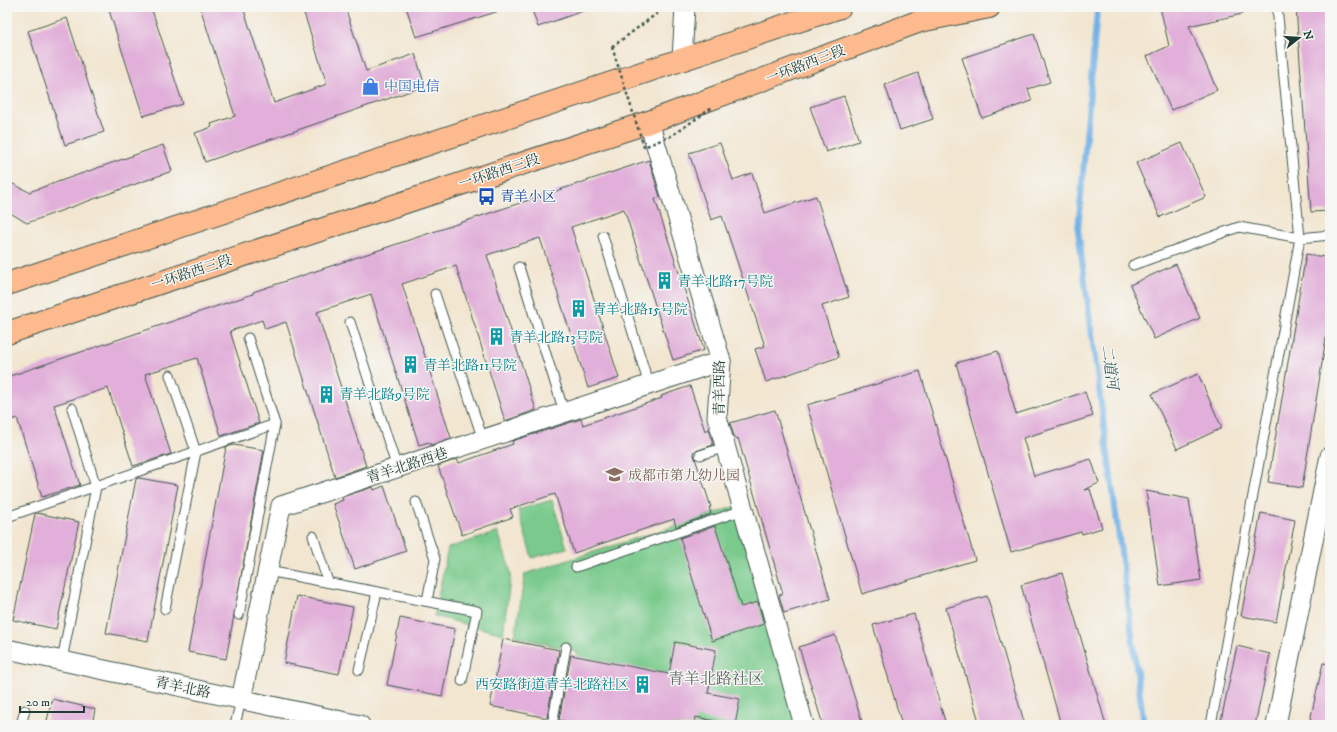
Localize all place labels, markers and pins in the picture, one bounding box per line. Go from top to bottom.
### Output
shop icon: 中国电信 [361,76,381,96]
place label: 中国电信 [384,78,440,96]
bus stop icon: 青羊小区 [477,186,497,206]
place label: 青羊小区 [500,188,556,206]
building icon: 青羊北路17号院 [654,271,674,291]
place label: 青羊北路17号院 [677,273,774,291]
building icon: 青羊北路15号院 [569,299,589,319]
place label: 青羊北路15号院 [592,301,688,319]
building icon: 青羊北路13号院 [486,327,506,347]
place label: 青羊北路13号院 [509,329,603,347]
building icon: 青羊北路11号院 [400,355,420,375]
place label: 青羊北路11号院 [423,357,517,375]
building icon: 青羊北路9号院 [316,384,336,404]
place label: 青羊北路9号院 [339,386,430,404]
school or university icon: 成都市第九幼儿园 [605,465,625,485]
place label: 成都市第九幼儿园 [628,467,740,485]
building icon: 西安路街道青羊北路社区 [632,674,652,694]
place label: 西安路街道青羊北路社区 [475,676,629,694]

